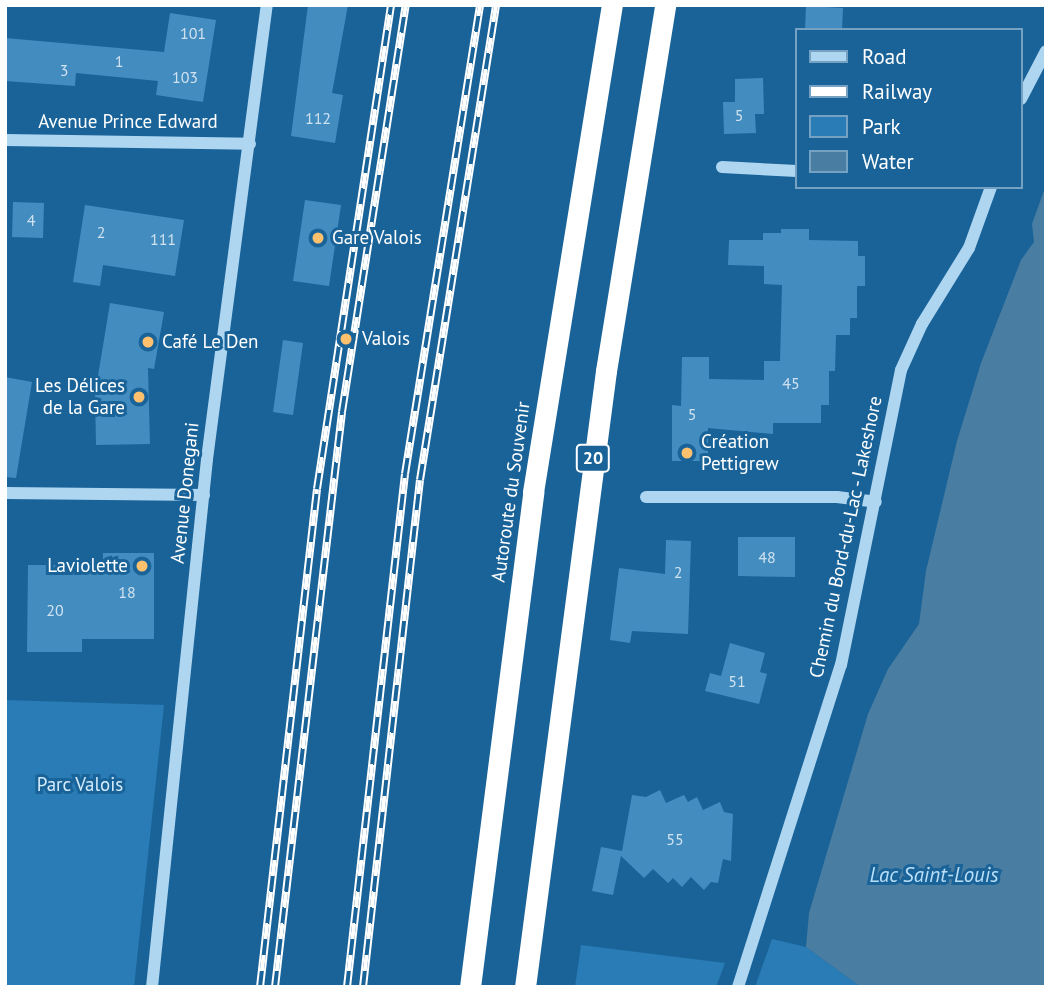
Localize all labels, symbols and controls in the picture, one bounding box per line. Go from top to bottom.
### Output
house number: 101 [180,23,206,43]
legend [796,28,1023,189]
text: Road [862,43,906,70]
house number: 1 [115,51,123,71]
house number: 3 [60,60,68,80]
house number: 103 [172,67,198,87]
text: Railway [862,78,932,105]
house number: 5 [735,105,743,125]
house number: 112 [305,108,331,128]
street label: Avenue Prince Edward [38,111,218,133]
text: Park [862,113,901,140]
text: Water [862,148,914,175]
house number: 4 [27,210,35,230]
house number: 2 [97,222,105,242]
place label: Gare Valois [332,227,422,249]
house number: 111 [150,229,176,249]
marker: Gare Valois [310,230,326,246]
place label: Valois [362,328,410,350]
marker: Valois [336,329,356,349]
place label: Café Le Den [162,331,258,353]
marker: Café Le Den [140,334,156,350]
house number: 45 [782,373,800,393]
place label: Les Délices de la Gare [35,375,125,419]
marker: Les Délices de la Gare [131,389,147,405]
street label: Chemin du Bord-du-Lac - Lakeshore [805,392,887,682]
street label: Autoroute du Souvenir [487,400,535,584]
house number: 5 [688,404,696,424]
street label: Avenue Donegani [166,421,204,565]
place label: Création Pettigrew [701,431,779,475]
road number: 20 [576,444,610,472]
marker: Création Pettigrew [679,445,695,461]
house number: 48 [758,547,776,567]
place label: Laviolette [47,555,128,577]
marker: Laviolette [134,558,150,574]
house number: 2 [674,562,682,582]
house number: 18 [118,582,136,602]
house number: 20 [46,600,64,620]
house number: 51 [728,671,746,691]
park label: Parc Valois [36,774,124,796]
house number: 55 [666,829,684,849]
water label: Lac Saint-Louis [869,862,999,888]

